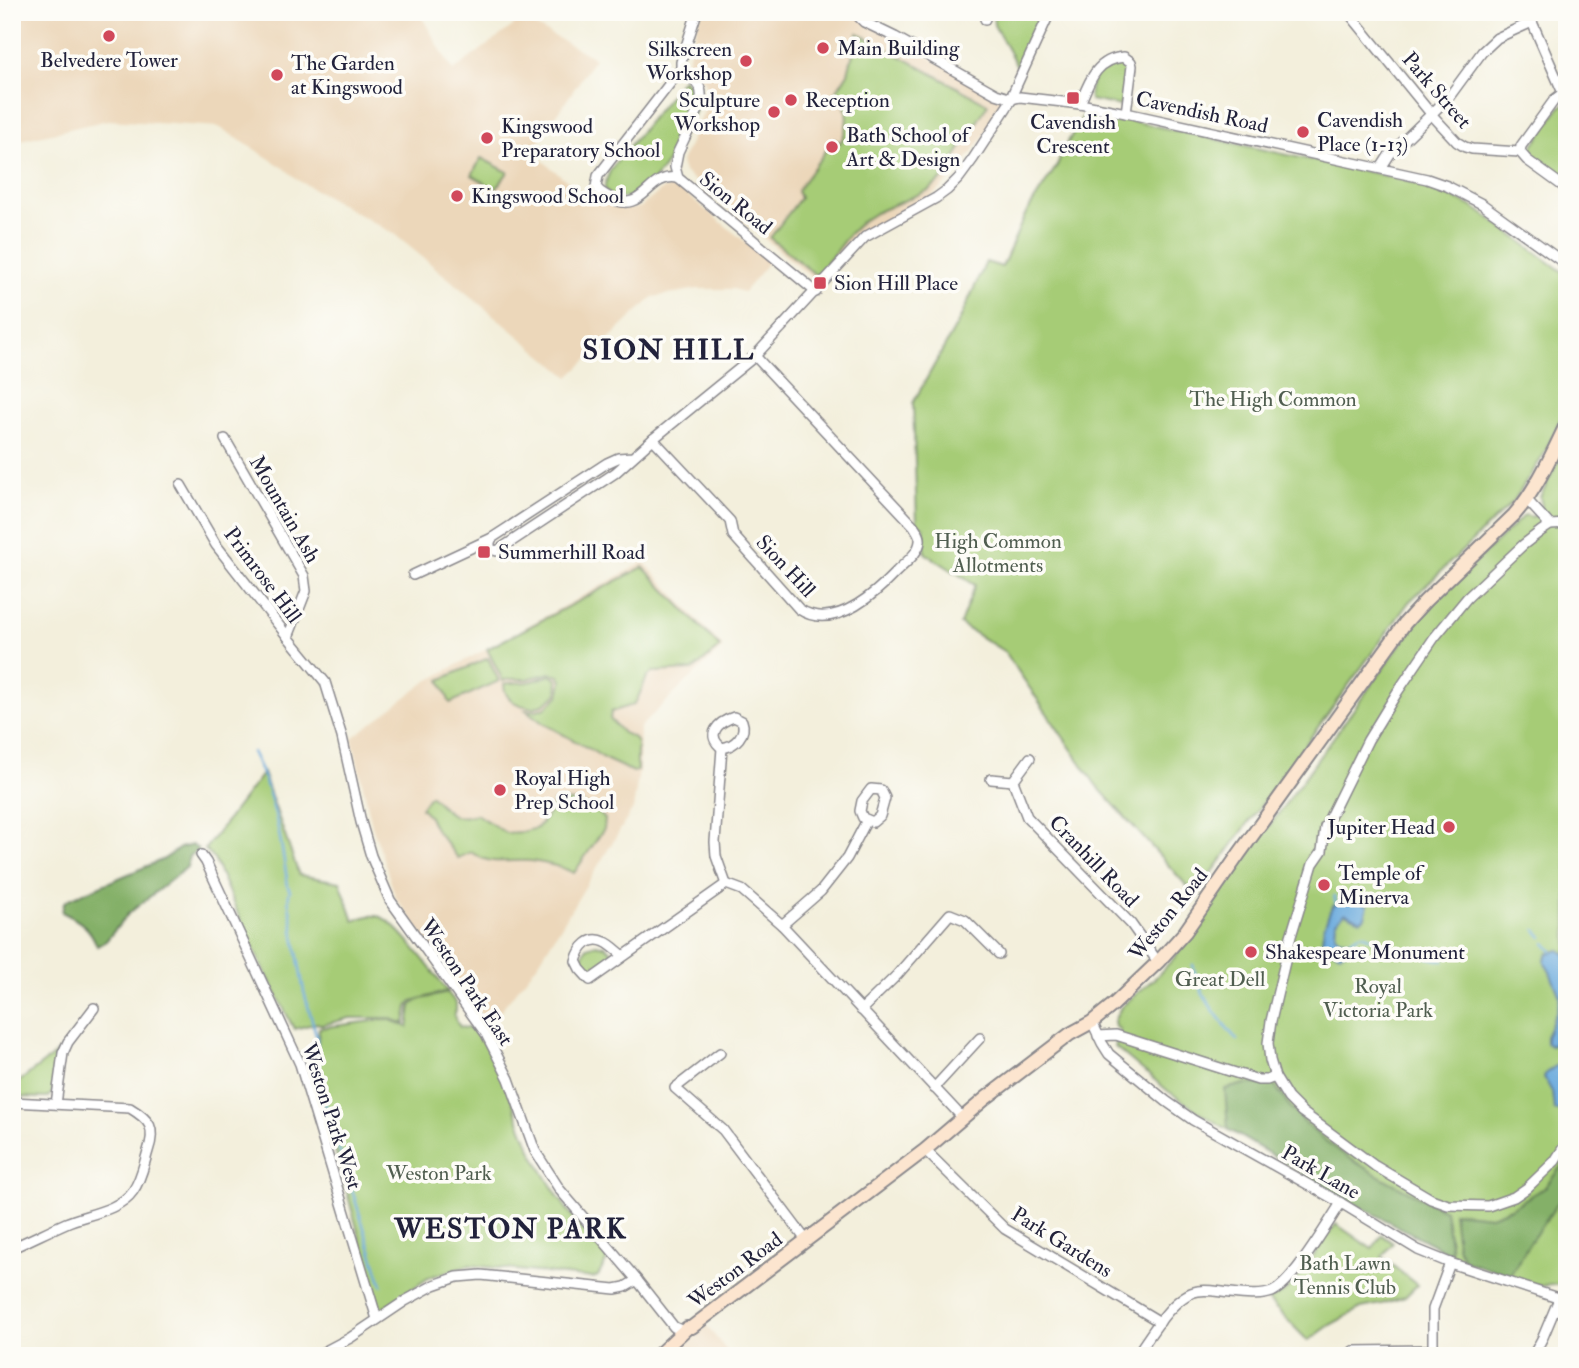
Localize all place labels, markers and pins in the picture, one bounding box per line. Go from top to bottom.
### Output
marker: Belvedere Tower [101,28,117,44]
place label: Main Building [837,35,960,62]
place label: Silkscreen Workshop [645,36,732,87]
marker: Main Building [815,40,831,56]
place label: Belvedere Tower [40,47,178,74]
place label: The Garden at Kingswood [291,50,404,101]
marker: Silkscreen Workshop [738,53,754,69]
marker: The Garden at Kingswood [269,67,285,83]
place label: Sculpture Workshop [673,87,760,138]
place label: Reception [805,87,890,114]
marker: Cavendish Crescent [1065,90,1081,106]
marker: Reception [783,92,799,108]
marker: Sculpture Workshop [766,104,782,120]
place label: Cavendish Place (1-13) [1317,107,1408,158]
place label: Cavendish Crescent [1030,109,1116,160]
place label: Kingswood Preparatory School [501,113,661,164]
place label: Bath School of Art & Design [845,122,972,173]
marker: Cavendish Place (1-13) [1295,124,1311,140]
marker: Kingswood Preparatory School [479,130,495,146]
marker: Bath School of Art & Design [824,139,840,155]
place label: Kingswood School [471,183,625,210]
marker: Kingswood School [449,188,465,204]
place label: Sion Hill Place [834,270,958,297]
marker: Sion Hill Place [812,275,828,291]
place label: Summerhill Road [498,539,646,566]
marker: Summerhill Road [476,544,492,560]
place label: Royal High Prep School [514,765,615,816]
marker: Royal High Prep School [492,782,508,798]
place label: Jupiter Head [1327,814,1436,841]
marker: Jupiter Head [1441,819,1457,835]
place label: Temple of Minerva [1338,860,1425,911]
marker: Temple of Minerva [1316,877,1332,893]
place label: Shakespeare Monument [1265,939,1465,966]
marker: Shakespeare Monument [1243,944,1259,960]

